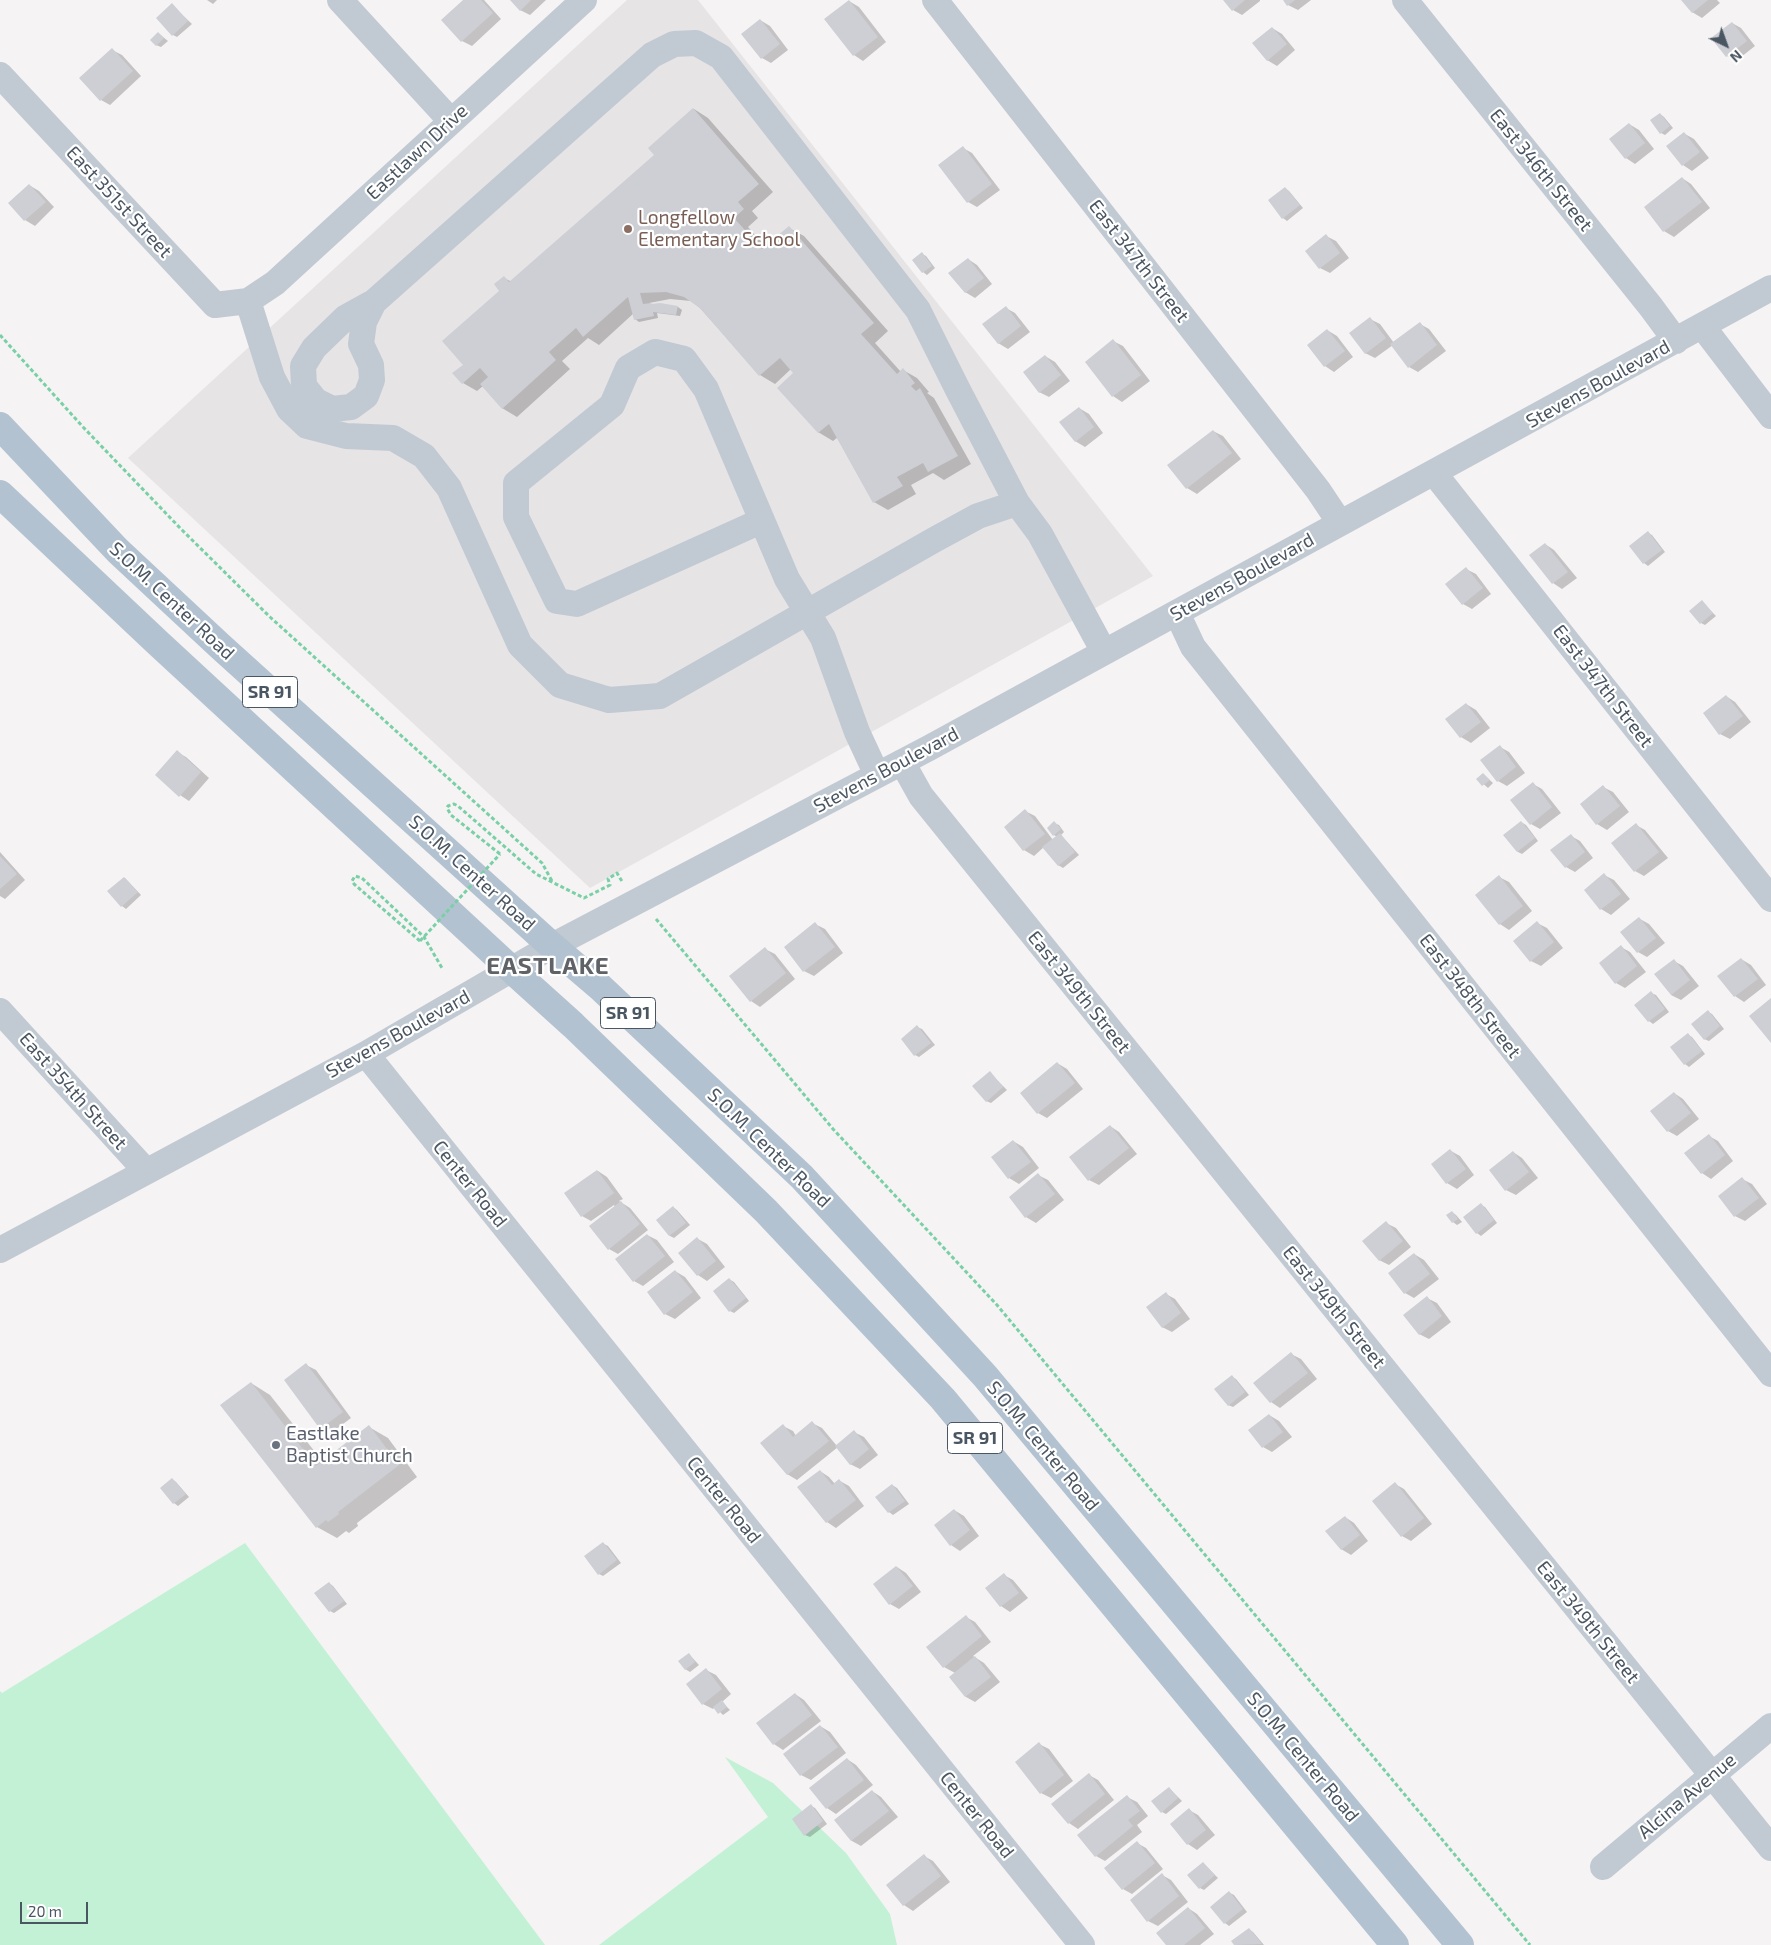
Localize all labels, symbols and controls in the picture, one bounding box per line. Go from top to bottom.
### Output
north arrow [1701,20,1751,70]
text: N [1727,47,1746,66]
street label: Eastlawn Drive [362,99,472,205]
street label: East 346th Street [1485,104,1597,236]
street label: East 351st Street [61,141,177,263]
street label: East 347th Street [1084,195,1194,327]
place label: Longfellow Elementary School [638,207,800,251]
marker: Longfellow Elementary School [622,223,634,235]
street label: Stevens Boulevard [1522,335,1674,433]
street label: Stevens Boulevard [1166,528,1318,626]
street label: S.O.M. Center Road [105,537,239,665]
street label: East 347th Street [1548,620,1658,752]
road number: SR 91 [242,676,298,708]
street label: Stevens Boulevard [810,722,962,818]
street label: S.O.M. Center Road [404,810,540,936]
street label: East 349th Street [1023,926,1135,1058]
street label: East 348th Street [1414,929,1526,1063]
district label: EASTLAKE [485,952,611,980]
street label: Stevens Boulevard [322,985,474,1083]
road number: SR 91 [600,998,656,1028]
street label: East 354th Street [14,1028,132,1154]
street label: S.O.M. Center Road [703,1083,835,1213]
street label: Center Road [428,1136,512,1232]
street label: East 349th Street [1278,1241,1390,1373]
street label: S.O.M. Center Road [982,1377,1104,1515]
road number: SR 91 [948,1422,1002,1454]
place label: Eastlake Baptist Church [286,1423,413,1467]
marker: Eastlake Baptist Church [270,1439,282,1451]
street label: Center Road [682,1452,766,1548]
street label: East 349th Street [1532,1556,1644,1688]
street label: S.O.M. Center Road [1242,1688,1364,1826]
street label: Alcina Avenue [1633,1748,1741,1844]
street label: Center Road [935,1767,1019,1863]
scale bar [22,1892,90,1924]
text: 20 m [28,1902,62,1920]

